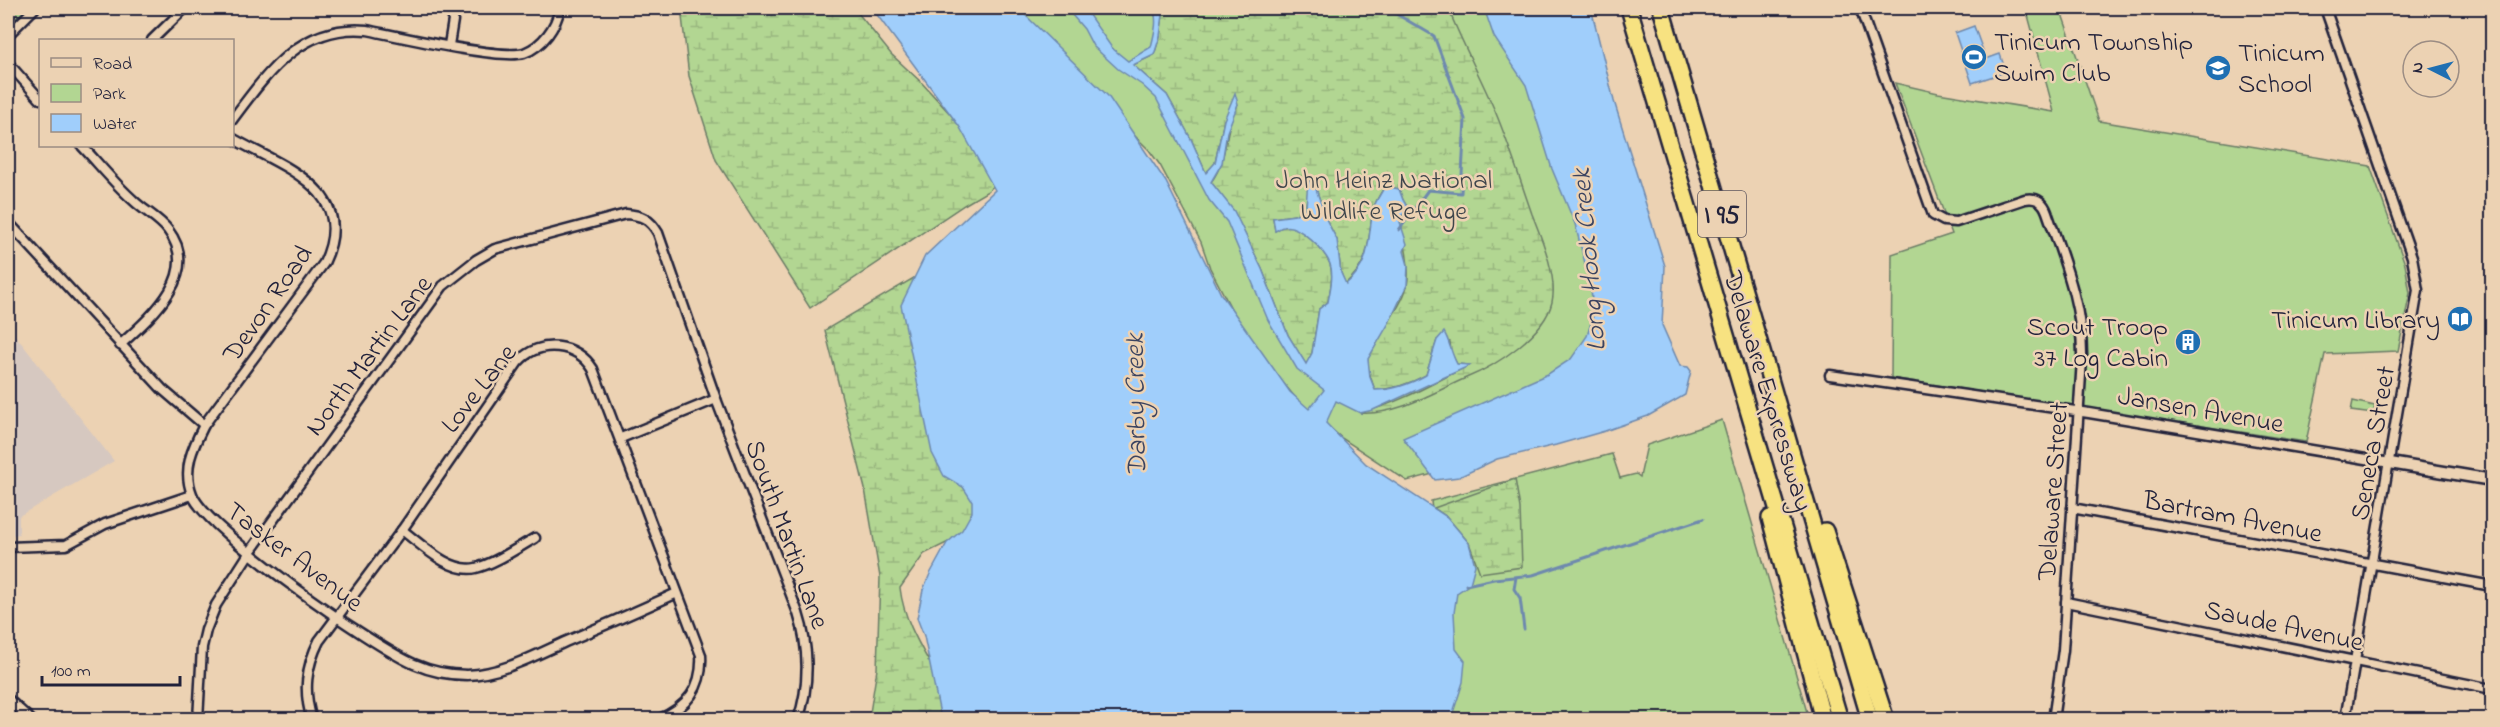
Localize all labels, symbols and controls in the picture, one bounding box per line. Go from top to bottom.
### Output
place label: Tinicum Township Swim Club [1994,24,2193,94]
place label: Tinicum School [2238,35,2325,105]
legend [39,39,234,147]
north arrow [2401,39,2461,99]
sports icon: Tinicum Township Swim Club [1959,42,1989,72]
text: Road [93,52,132,78]
school or university icon: Tinicum School [2203,53,2233,83]
text: N [2406,61,2431,74]
text: Park [93,82,126,108]
text: Water [93,112,137,138]
park label: John Heinz National Wildlife Refuge [1276,162,1492,232]
water label: Long Hook Creek [1562,165,1619,353]
road number: I 95 [1698,191,1746,237]
street label: Devon Road [214,238,324,372]
street label: Delaware Expressway [1711,266,1822,516]
street label: North Martin Lane [296,267,444,445]
place label: Tinicum Library [2271,302,2440,341]
library icon: Tinicum Library [2445,304,2475,334]
place label: Scout Troop 37 Log Cabin [2027,309,2168,379]
building icon: Scout Troop 37 Log Cabin [2173,327,2203,357]
water label: Darby Creek [1116,331,1159,477]
street label: Love Lane [433,336,528,443]
street label: Seneca Street [2342,363,2407,524]
street label: Jansen Avenue [2115,378,2287,445]
street label: Delaware Street [2029,401,2080,583]
street label: South Martin Lane [733,435,838,636]
street label: Bartram Avenue [2139,482,2326,555]
street label: Tasker Avenue [216,493,371,623]
street label: Saude Avenue [2200,592,2368,664]
scale bar [42,649,180,687]
text: 100 m [51,659,91,685]

